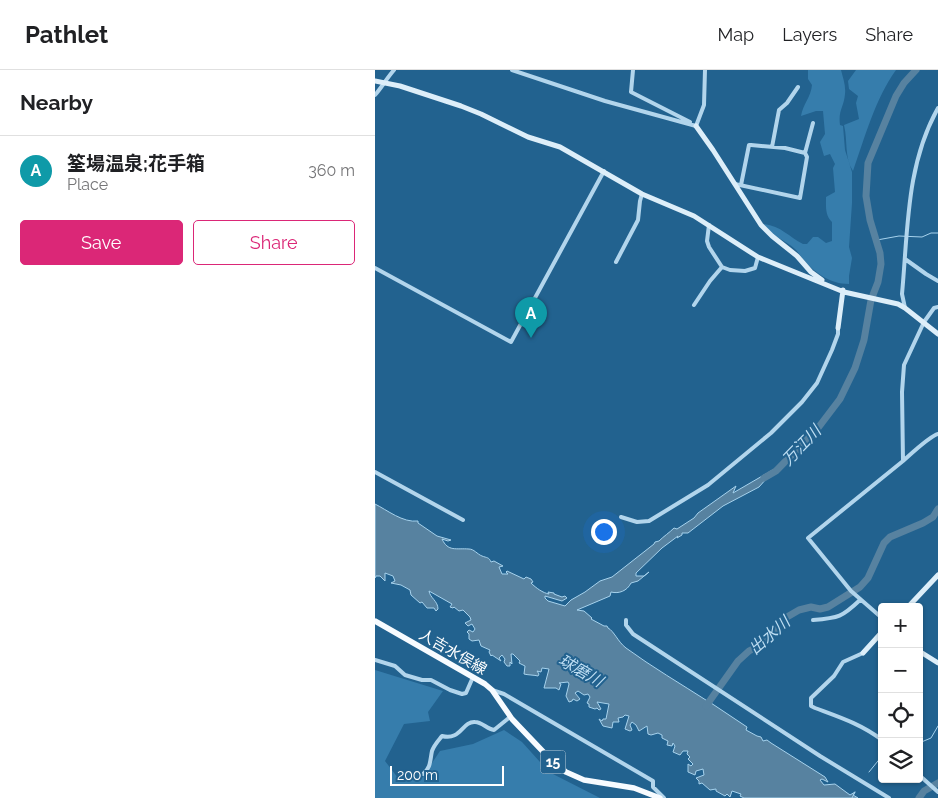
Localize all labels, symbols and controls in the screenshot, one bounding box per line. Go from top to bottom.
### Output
text: Pathlet [25,20,108,49]
text: Map [718,24,754,45]
text: Layers [782,24,837,45]
text: Share [865,24,913,45]
text: Nearby [20,90,93,115]
text: 筌場温泉;花手箱 [67,152,205,174]
text: A [31,161,41,180]
text: 360 m [308,161,355,180]
text: Place [67,175,108,194]
button: Save [20,220,183,265]
button: Share [193,220,355,265]
pin: A [515,297,547,338]
water label: 万江川 [778,420,826,469]
your location [591,519,617,545]
map controls [878,603,923,783]
button: + [878,603,923,648]
water label: 出水川 [745,611,795,658]
street label: 人吉水俣線 [416,625,490,679]
button: − [878,648,923,693]
water label: 球磨川 [555,650,608,692]
button: locate [878,693,923,738]
button: layers [878,738,923,783]
road number: 15 [541,750,565,774]
scale bar [390,763,504,786]
text: 200 m [397,767,438,783]

